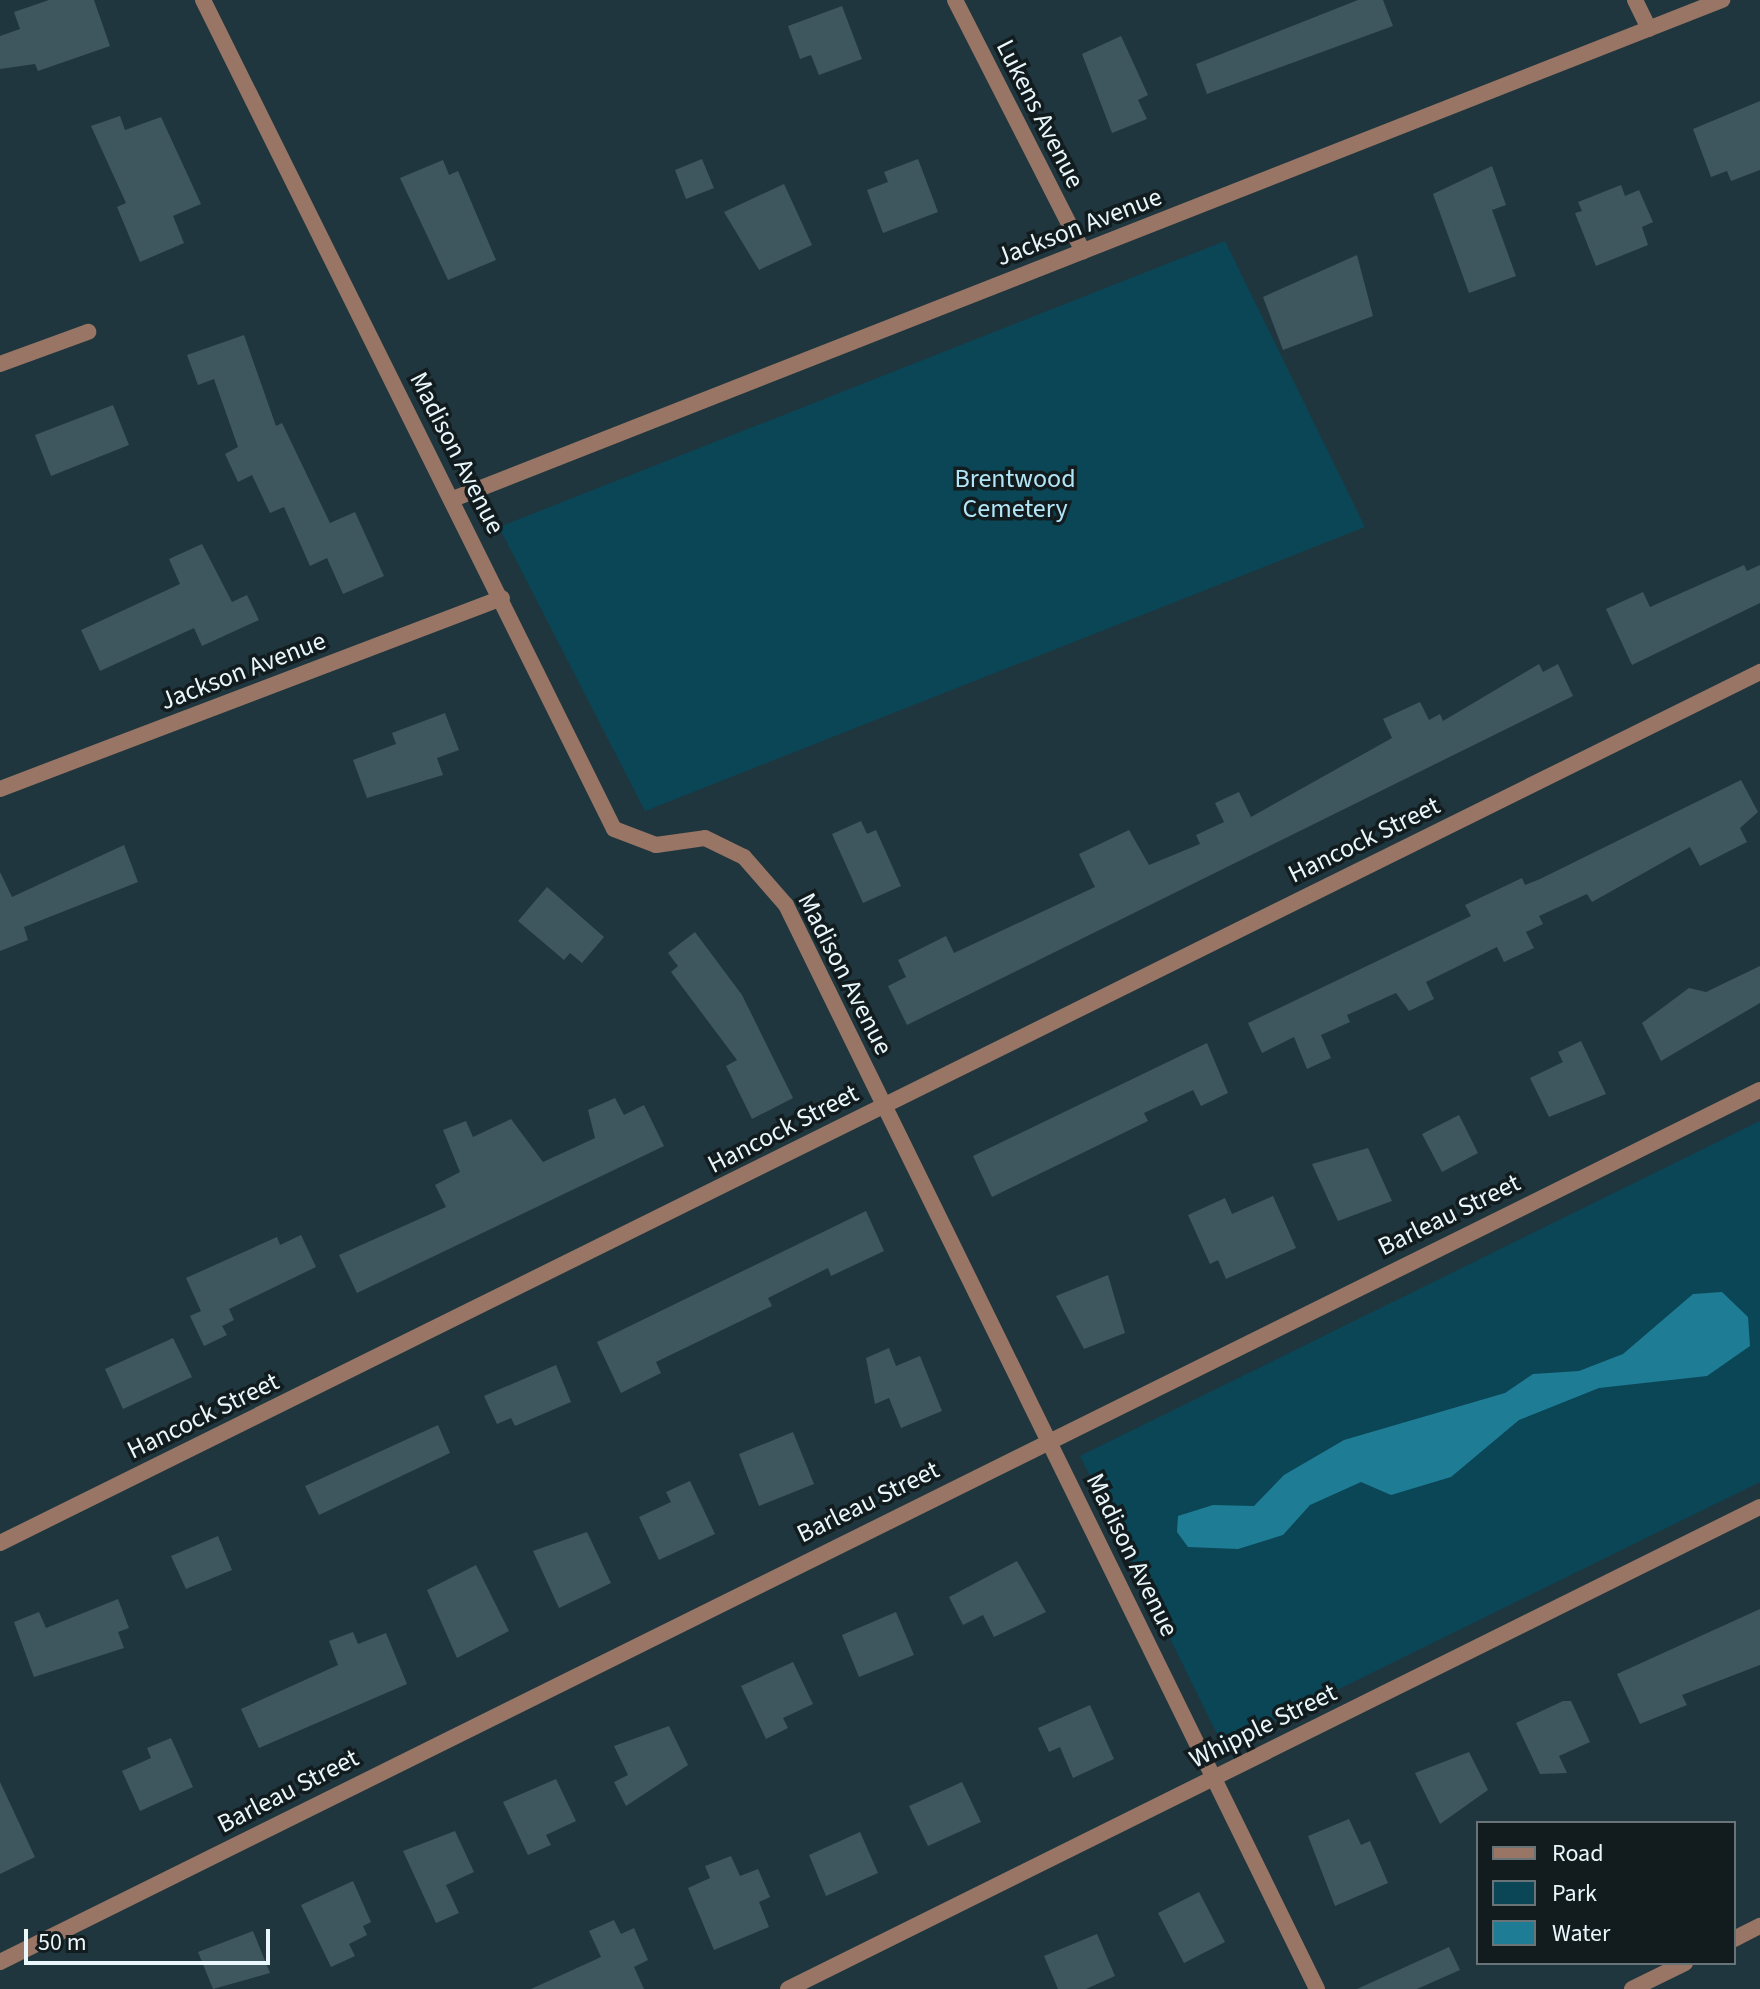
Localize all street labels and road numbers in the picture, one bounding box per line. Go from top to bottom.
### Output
street label: Lukens Avenue [989,35,1091,193]
street label: Jackson Avenue [992,181,1166,273]
street label: Madison Avenue [403,367,511,539]
street label: Jackson Avenue [156,625,330,717]
street label: Hancock Street [1283,790,1445,890]
street label: Madison Avenue [791,888,899,1060]
street label: Hancock Street [703,1078,863,1180]
street label: Barleau Street [1373,1167,1525,1263]
street label: Hancock Street [122,1366,284,1466]
street label: Barleau Street [792,1454,944,1550]
street label: Madison Avenue [1079,1468,1185,1642]
street label: Whipple Street [1184,1677,1342,1775]
street label: Barleau Street [212,1742,364,1840]

